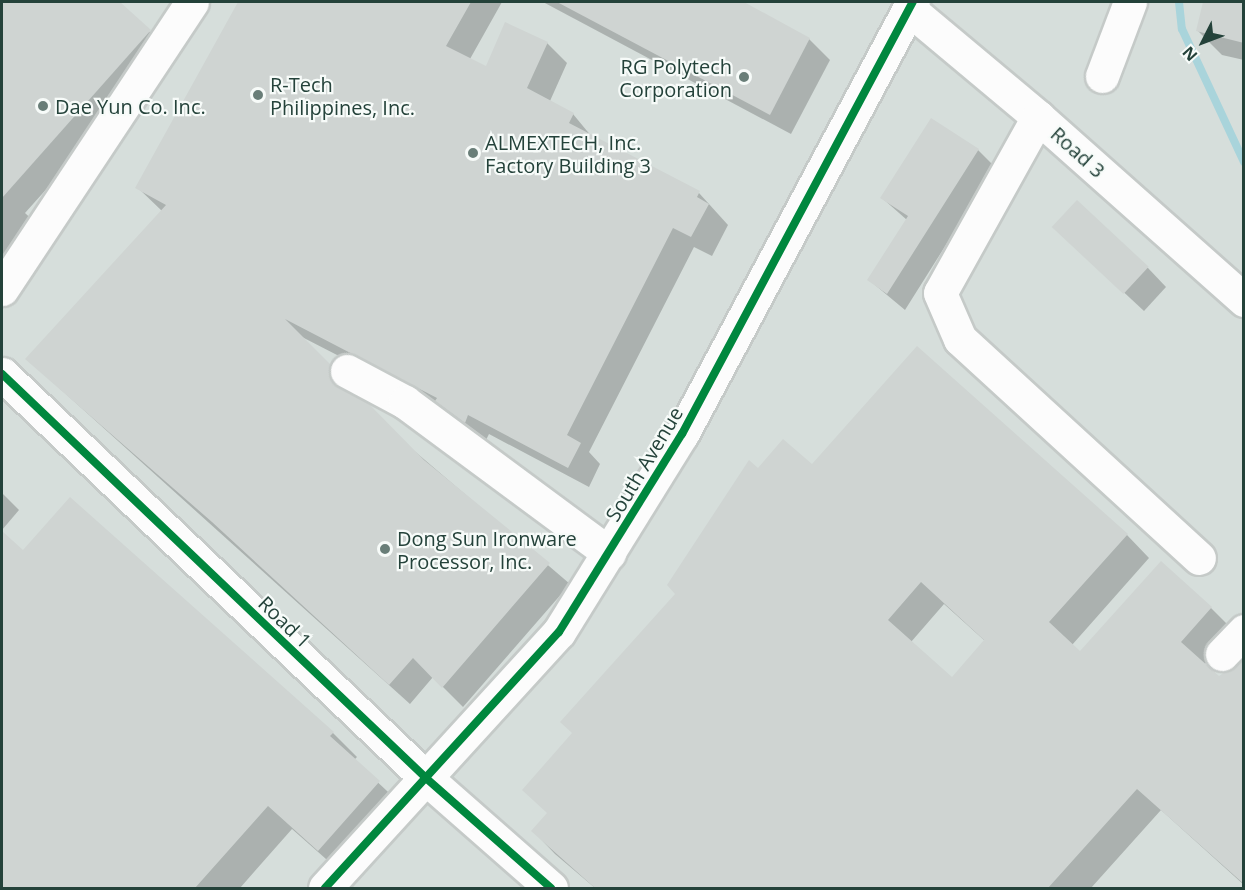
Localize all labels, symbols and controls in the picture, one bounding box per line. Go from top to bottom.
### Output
north arrow [1173,12,1233,72]
text: N [1177,42,1202,66]
place label: RG Polytech Corporation [619,54,732,101]
marker: RG Polytech Corporation [737,70,751,84]
place label: R-Tech Philippines, Inc. [270,72,415,119]
marker: R-Tech Philippines, Inc. [251,88,265,102]
place label: Dae Yun Co. Inc. [55,94,206,118]
marker: Dae Yun Co. Inc. [36,99,50,113]
street label: Road 3 [1046,122,1110,182]
place label: ALMEXTECH, Inc. Factory Building 3 [485,130,651,177]
marker: ALMEXTECH, Inc. Factory Building 3 [466,146,480,160]
street label: South Avenue [600,402,688,526]
place label: Dong Sun Ironware Processor, Inc. [397,526,577,573]
marker: Dong Sun Ironware Processor, Inc. [378,542,392,556]
street label: Road 1 [254,591,316,653]

